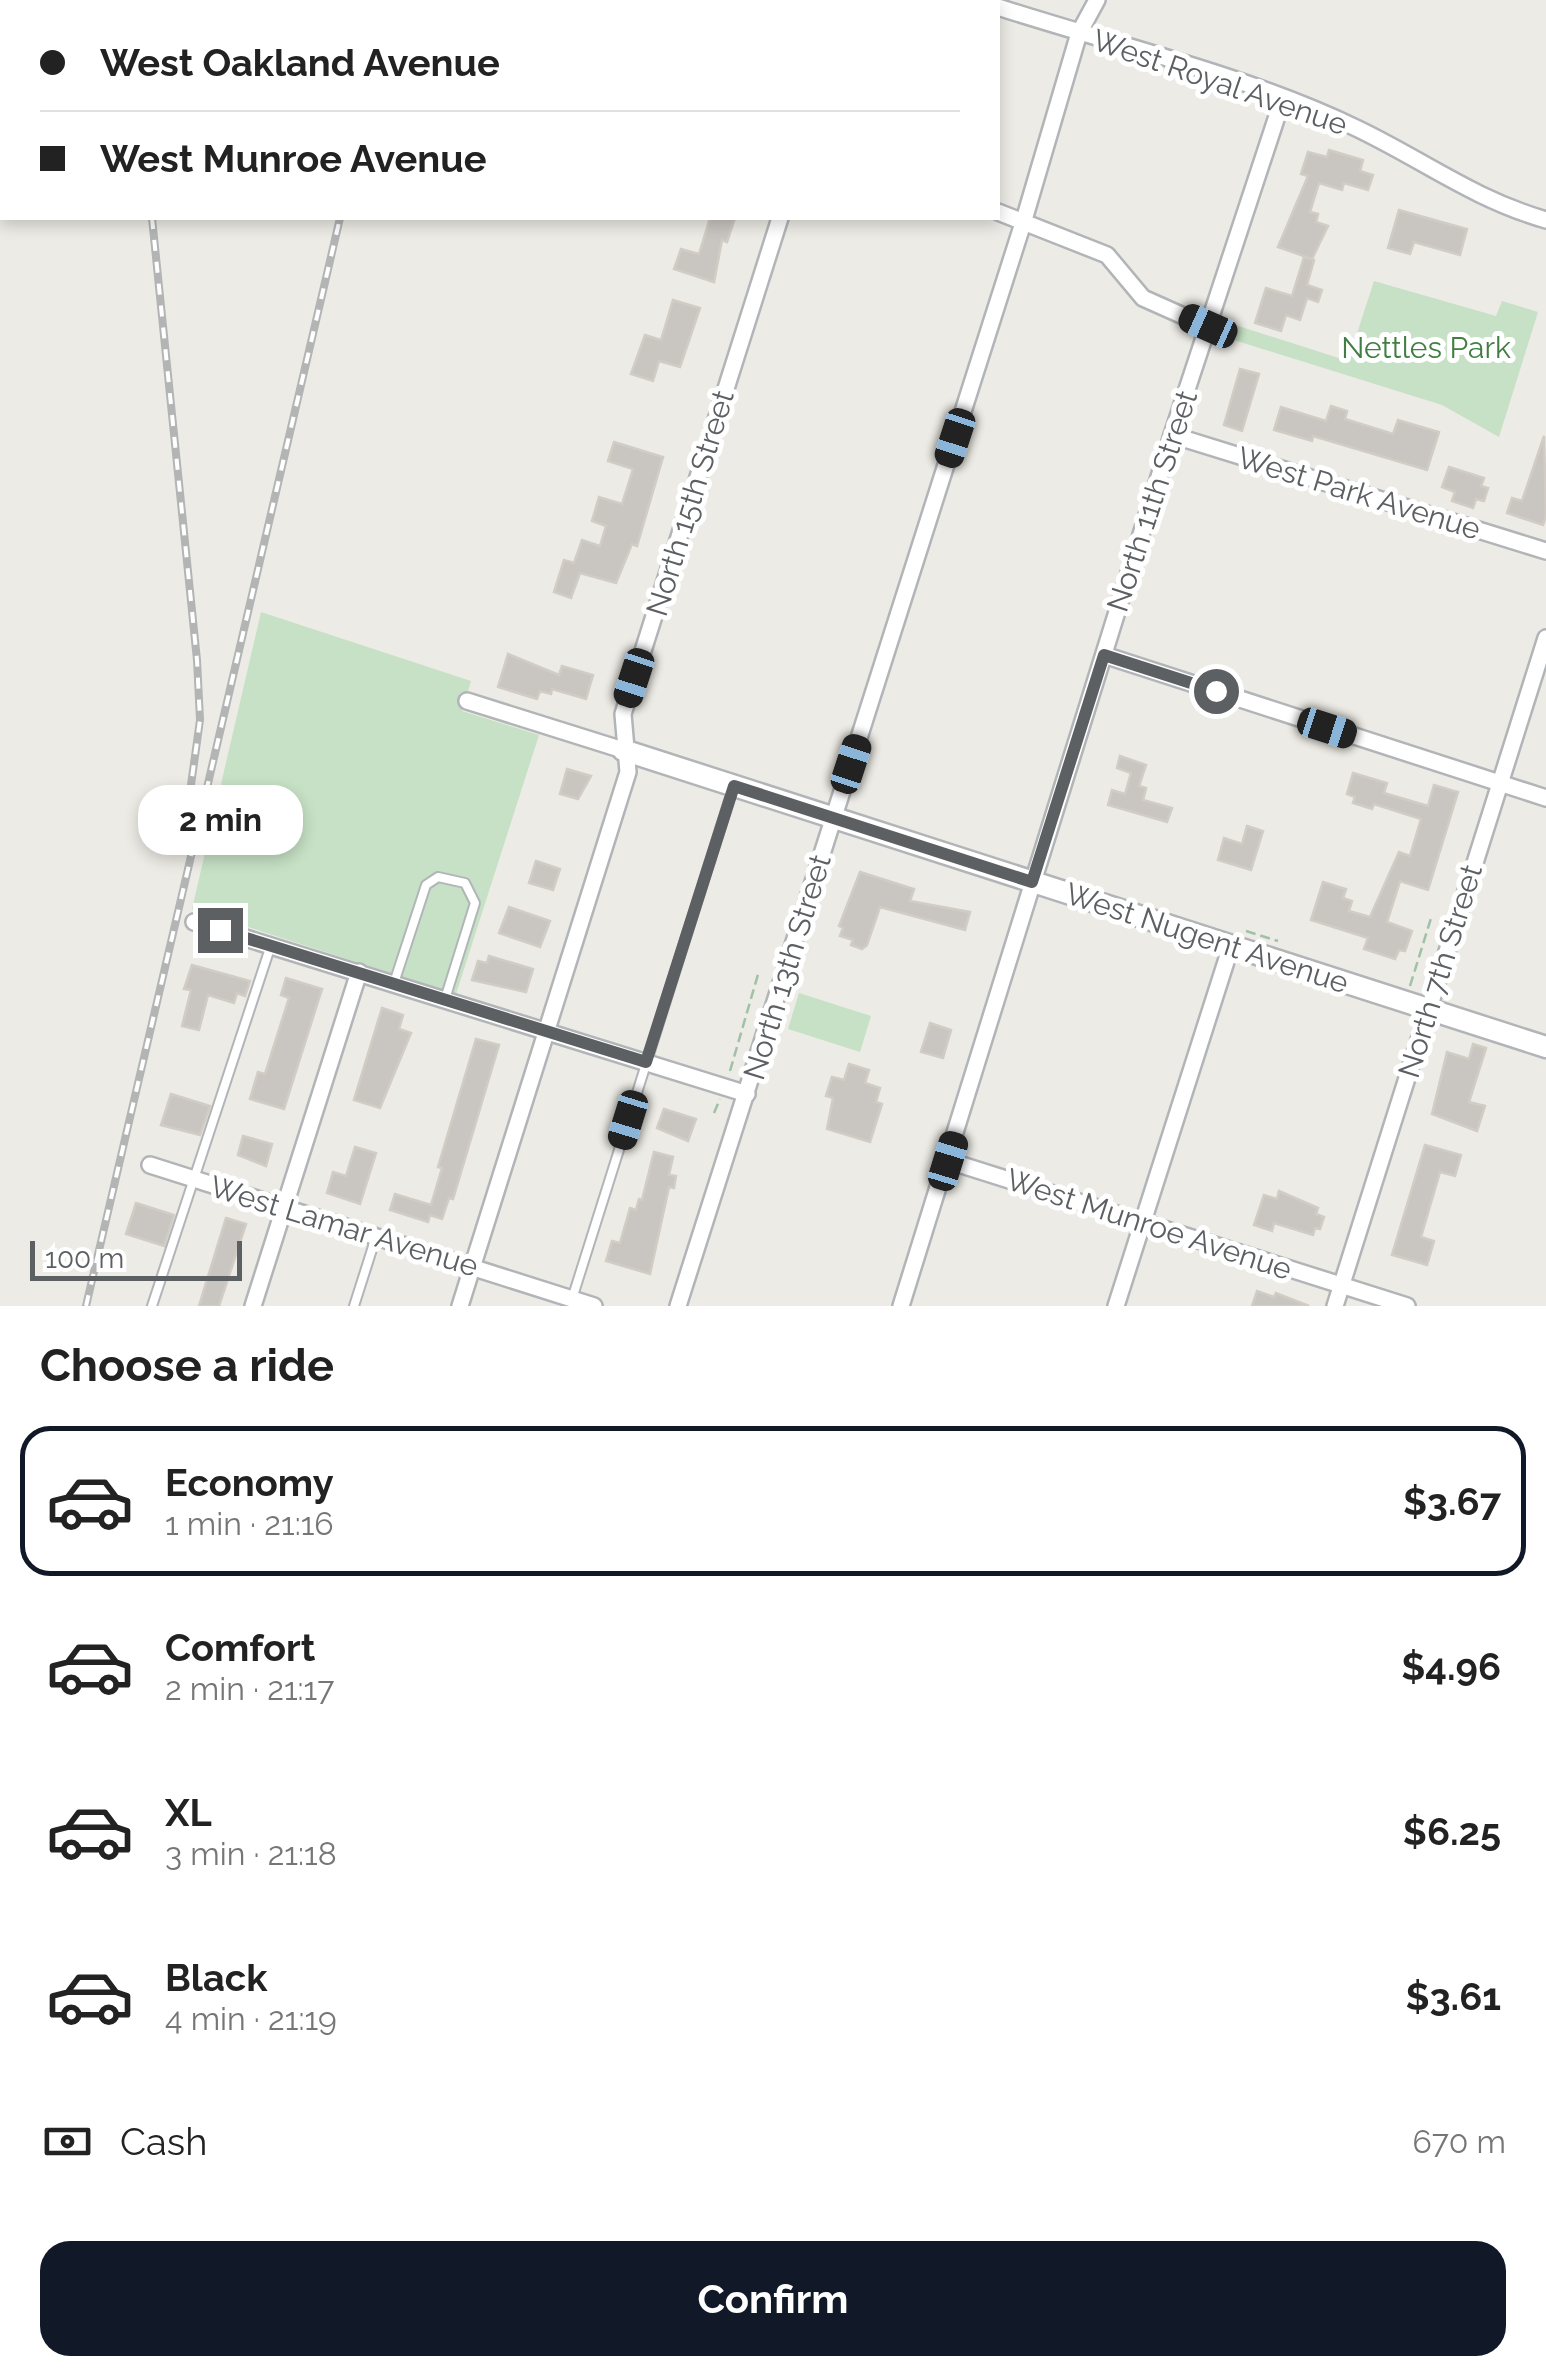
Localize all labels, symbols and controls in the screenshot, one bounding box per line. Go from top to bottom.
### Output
street label: West Royal Avenue [1088,22,1352,142]
text: West Oakland Avenue [100,40,500,85]
text: West Munroe Avenue [100,136,487,181]
car [1174,300,1242,352]
park label: Nettles Park [1341,330,1511,365]
street label: North 15th Street [639,386,741,620]
street label: North 11th Street [1100,386,1204,616]
car [931,405,979,471]
street label: West Park Avenue [1233,439,1485,547]
car [610,645,658,711]
route start [1194,669,1239,714]
car [1294,704,1360,752]
car [827,731,875,797]
callout: 2 min [138,785,302,855]
text: 2 min [179,801,262,838]
street label: North 13th Street [736,850,838,1084]
street label: North 7th Street [1391,860,1489,1082]
street label: West Nugent Avenue [1061,876,1353,1000]
route end [198,908,243,953]
car [605,1087,651,1153]
car [925,1128,971,1194]
street label: West Munroe Avenue [1002,1161,1296,1287]
street label: West Lamar Avenue [206,1169,482,1283]
scale bar [30,1236,242,1280]
text: 100 m [45,1242,124,1275]
text: Choose a ride [40,1339,334,1392]
icon: car [45,1456,135,1546]
text: Economy [165,1460,334,1505]
text: $3.67 [1403,1479,1501,1524]
text: 1 min · 21:16 [165,1505,334,1542]
icon: car [45,1621,135,1711]
text: Comfort [165,1625,315,1670]
text: $4.96 [1401,1644,1501,1689]
text: 2 min · 21:17 [165,1670,334,1707]
icon: car [45,1786,135,1876]
text: XL [165,1790,212,1835]
text: $6.25 [1403,1809,1501,1854]
text: 3 min · 21:18 [165,1835,337,1872]
icon: car [45,1951,135,2041]
text: Black [165,1955,267,2000]
text: $3.61 [1406,1974,1501,2019]
text: 4 min · 21:19 [165,2000,337,2037]
icon: cash [40,2114,95,2169]
text: Cash [120,2119,207,2164]
text: 670 m [1413,2123,1506,2160]
button: Confirm [40,2241,1506,2356]

